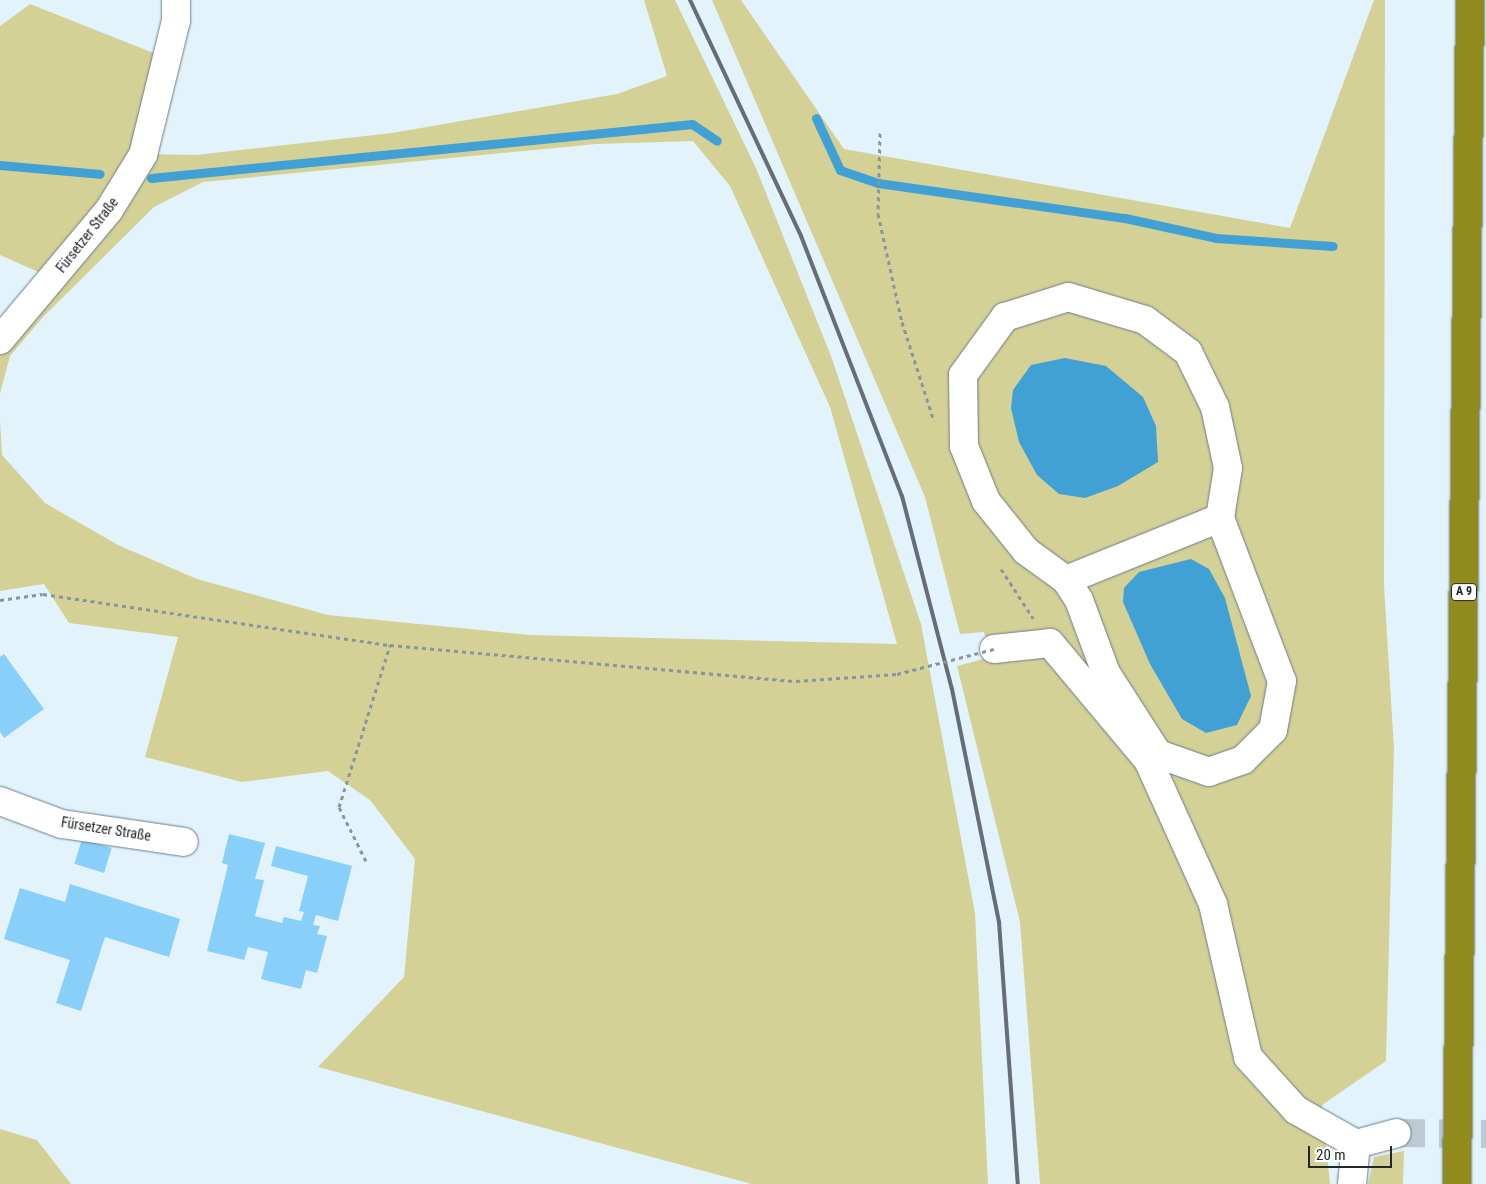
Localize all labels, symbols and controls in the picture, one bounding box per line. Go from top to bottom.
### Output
street label: Fürsetzer Straße [52,194,122,276]
road number: A 9 [1450,582,1478,602]
street label: Fürsetzer Straße [60,814,152,844]
scale bar [1311,1136,1395,1168]
text: 20 m [1316,1146,1346,1164]

